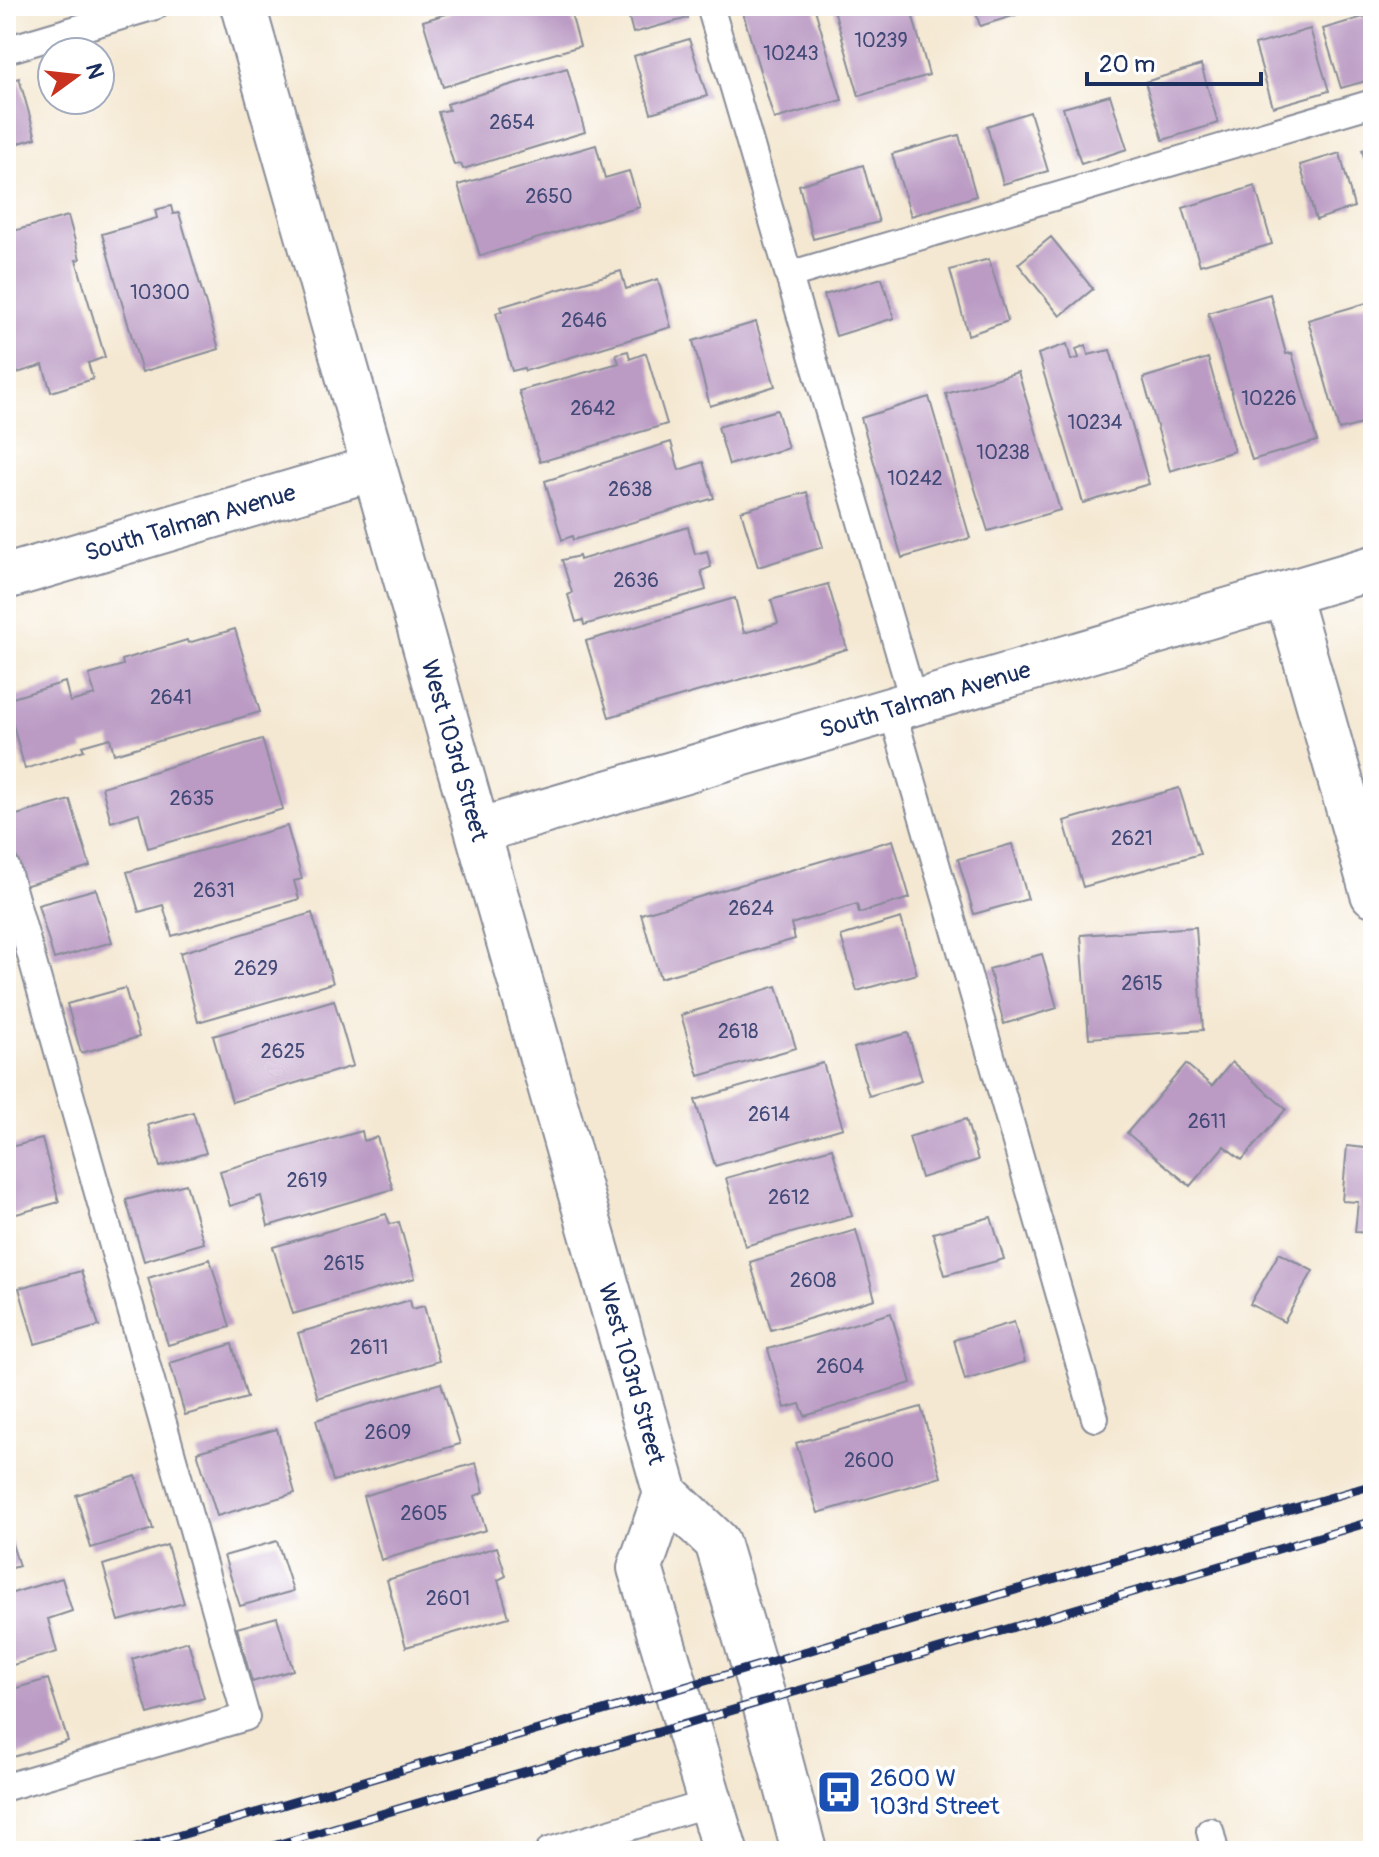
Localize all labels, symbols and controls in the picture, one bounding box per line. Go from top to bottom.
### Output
house number: 10239 [854,28,908,53]
north arrow [36,36,116,116]
scale bar [1087,36,1261,86]
house number: 10243 [763,41,819,66]
text: 20 m [1099,50,1155,79]
text: N [79,60,110,82]
house number: 2654 [489,110,535,135]
house number: 2650 [525,184,573,209]
house number: 10300 [130,280,190,305]
house number: 2646 [561,308,607,333]
house number: 10226 [1241,386,1297,411]
house number: 2642 [570,396,616,421]
house number: 10234 [1068,410,1123,435]
house number: 10238 [976,440,1030,465]
house number: 10242 [887,466,943,491]
house number: 2638 [608,477,652,502]
street label: South Talman Avenue [81,478,299,568]
house number: 2636 [613,568,659,593]
street label: South Talman Avenue [816,655,1034,745]
street label: West 103rd Street [415,657,494,845]
house number: 2641 [150,685,192,710]
house number: 2635 [170,786,214,811]
house number: 2621 [1111,826,1153,851]
house number: 2631 [193,878,235,903]
house number: 2624 [728,896,774,921]
house number: 2629 [234,956,278,981]
house number: 2615 [1121,971,1163,996]
house number: 2618 [718,1019,758,1044]
house number: 2625 [261,1039,305,1064]
house number: 2614 [748,1102,791,1127]
house number: 2611 [1188,1109,1226,1134]
house number: 2619 [287,1168,327,1193]
house number: 2612 [768,1185,810,1210]
house number: 2615 [323,1251,365,1276]
house number: 2608 [790,1268,836,1293]
street label: West 103rd Street [592,1280,671,1468]
house number: 2611 [350,1335,388,1360]
house number: 2604 [816,1354,864,1379]
house number: 2609 [365,1420,411,1445]
house number: 2600 [844,1448,894,1473]
house number: 2605 [400,1501,448,1526]
house number: 2601 [426,1586,470,1611]
place label: 2600 W 103rd Street [870,1764,1000,1821]
bus stop icon: 2600 W 103rd Street [815,1768,863,1816]

